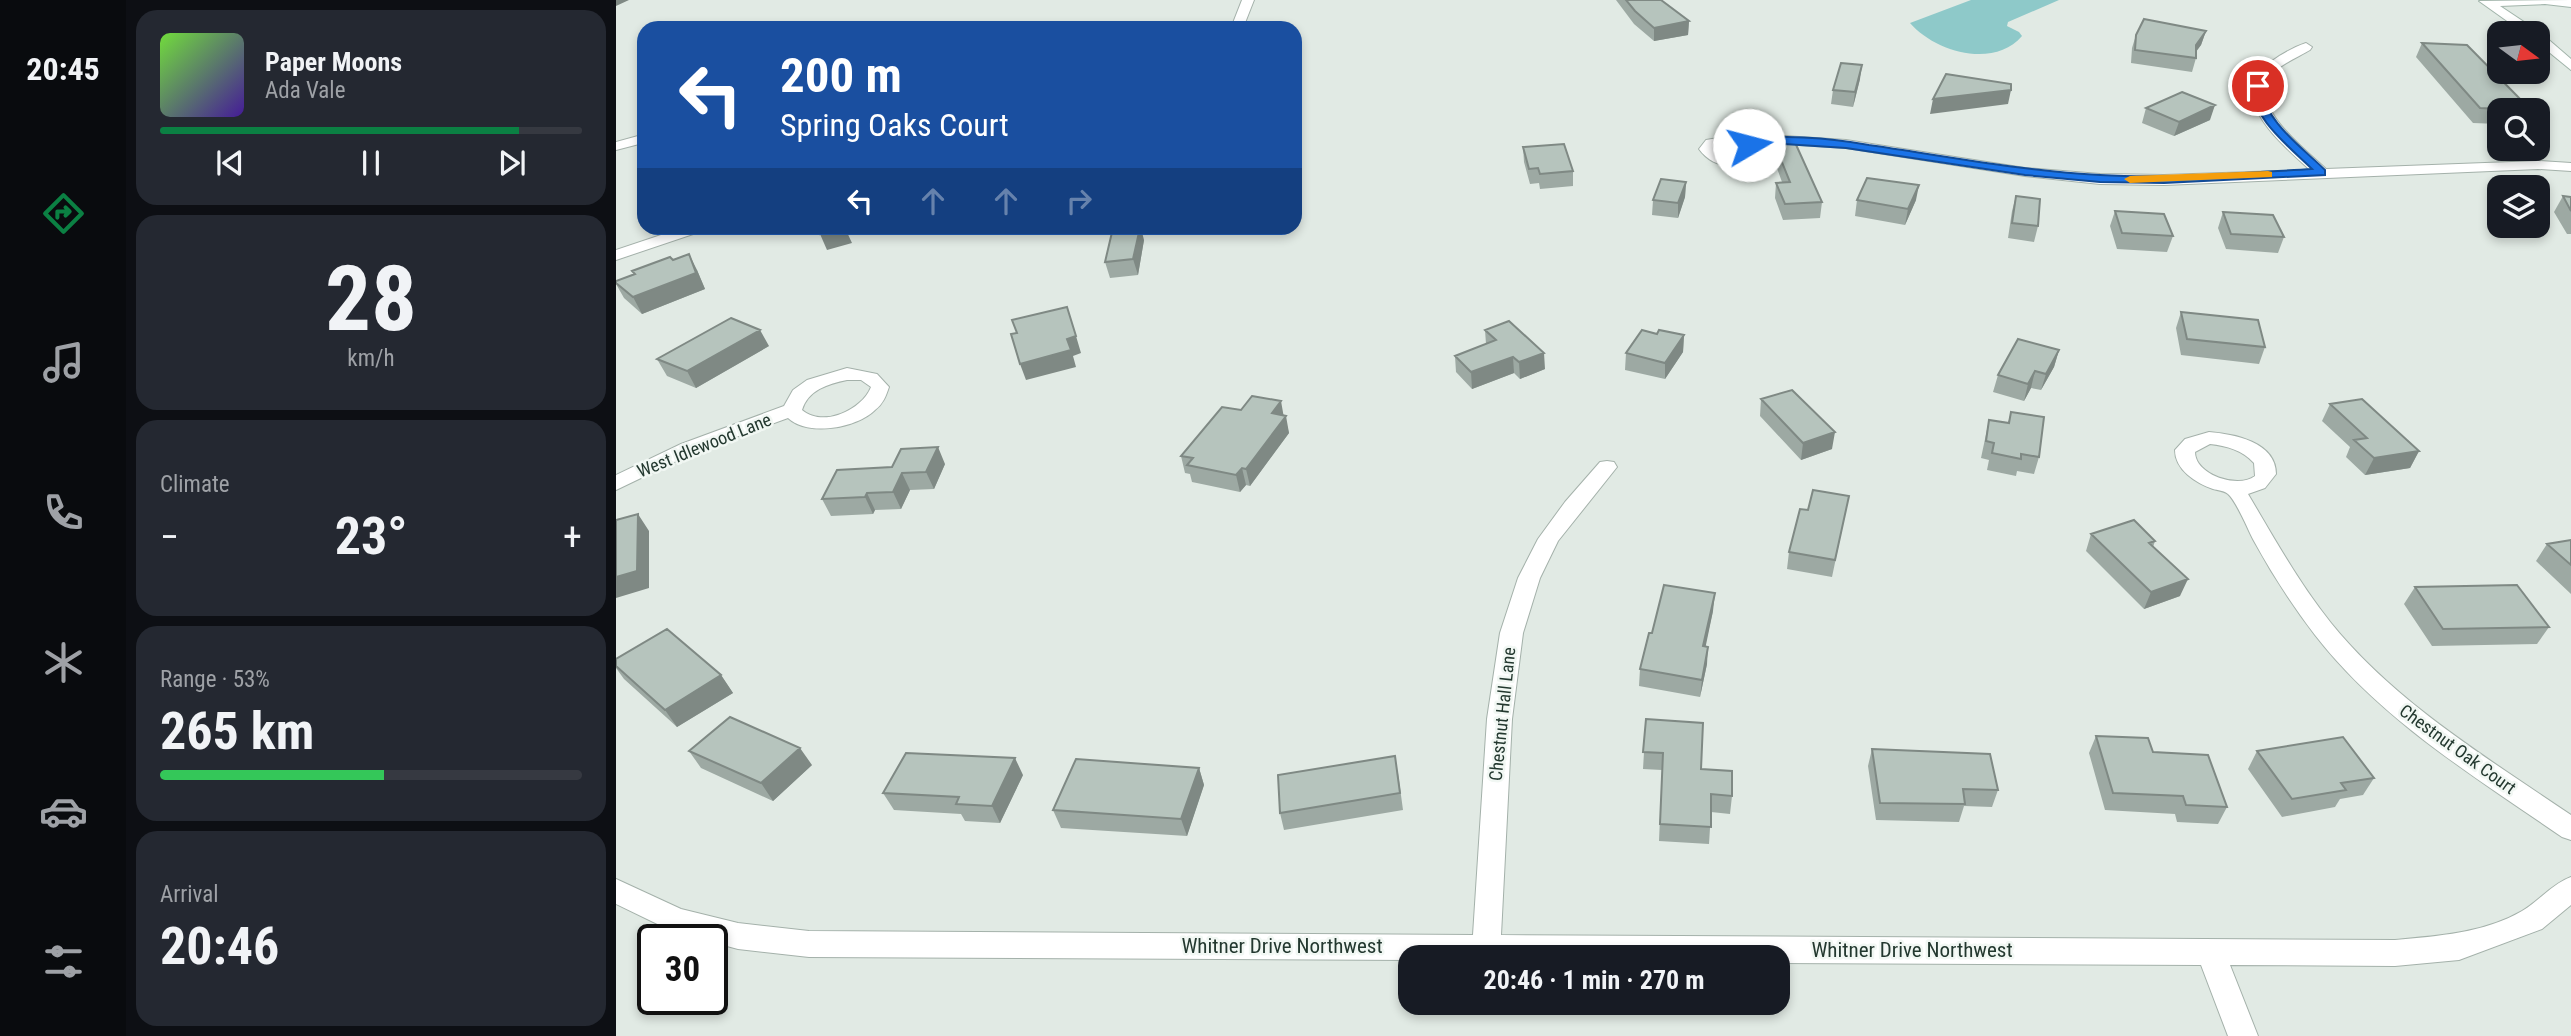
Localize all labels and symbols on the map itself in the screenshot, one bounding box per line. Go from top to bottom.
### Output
north arrow [2487,21,2550,84]
pin [2228,56,2288,116]
position arrow [1712,108,1786,182]
street label: West Idlewood Lane [634,409,774,481]
street label: Chestnut Hall Lane [1485,646,1519,782]
street label: Chestnut Oak Court [2396,700,2520,798]
speed limit sign: 30 [637,924,728,1015]
street label: Whitner Drive Northwest [1181,934,1383,958]
street label: Whitner Drive Northwest [1811,938,2013,962]

